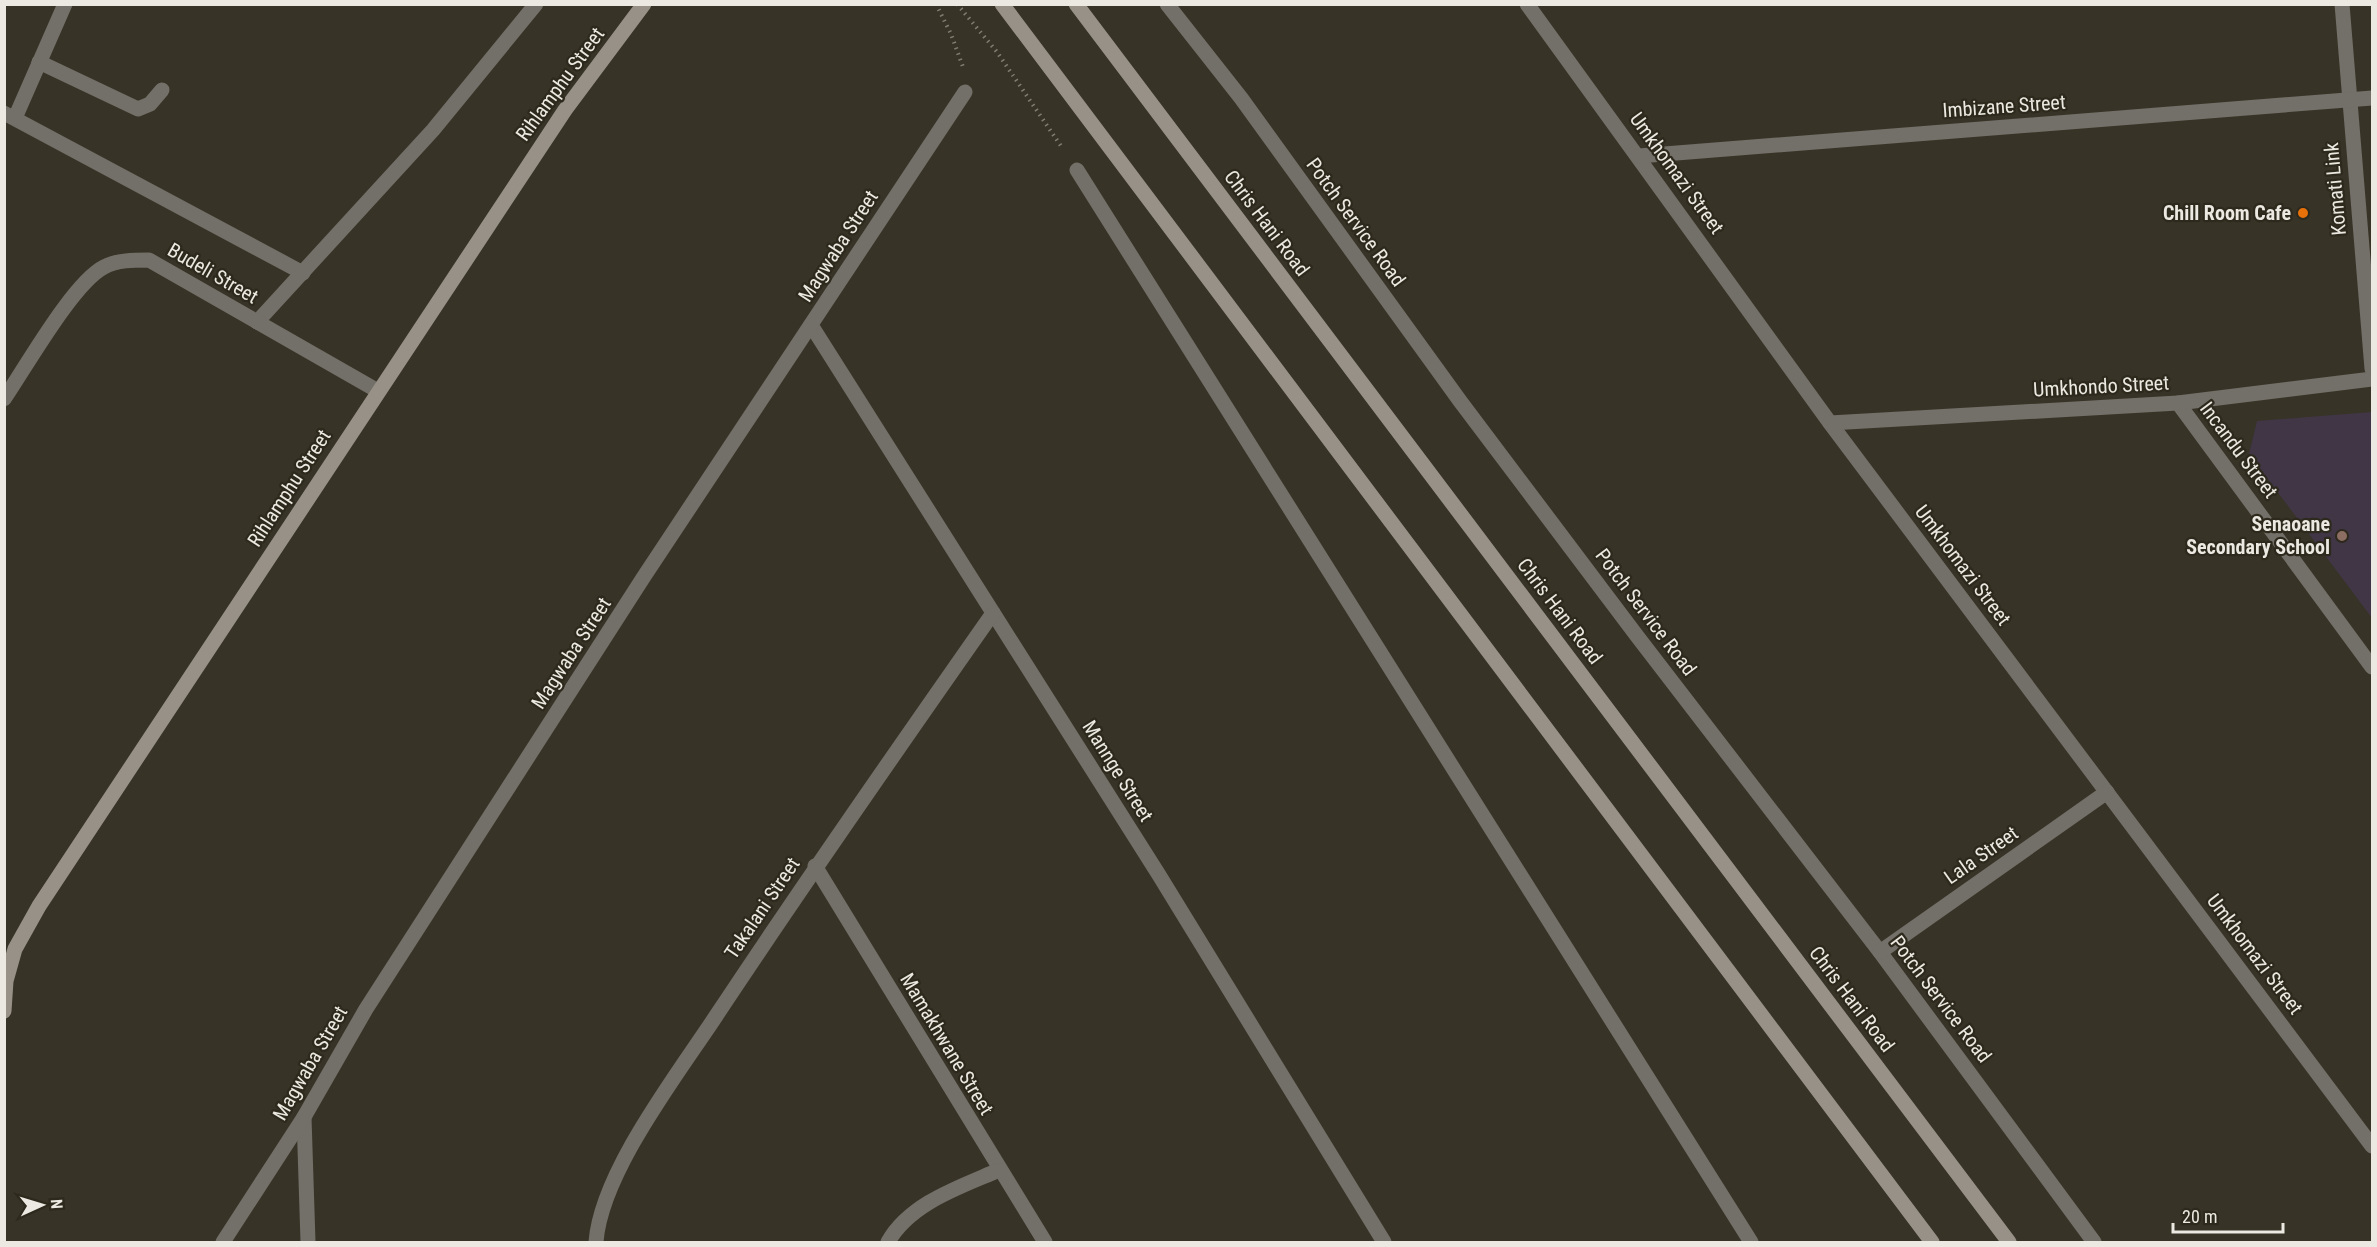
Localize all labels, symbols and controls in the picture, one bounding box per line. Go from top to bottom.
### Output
street label: Rihlamphu Street [511,22,609,146]
street label: Imbizane Street [1942,90,2066,122]
street label: Umkhomazi Street [1625,108,1729,239]
street label: Komati Link [2319,142,2351,236]
street label: Potch Service Road [1301,153,1411,291]
street label: Chris Hani Road [1219,165,1315,281]
street label: Magwaba Street [793,186,883,306]
place label: Chill Room Cafe [2163,201,2291,225]
marker: Chill Room Cafe [2296,206,2310,220]
street label: Budeli Street [163,237,263,309]
street label: Umkhondo Street [2032,370,2170,402]
street label: Incandu Street [2195,397,2283,503]
street label: Rihlamphu Street [242,425,336,551]
street label: Umkhomazi Street [1910,500,2016,630]
place label: Senaoane Secondary School [2186,512,2330,559]
marker: Senaoane Secondary School [2335,529,2349,543]
street label: Potch Service Road [1590,544,1702,680]
street label: Chris Hani Road [1512,553,1608,669]
street label: Magwaba Street [526,593,616,713]
street label: Mannge Street [1077,716,1159,826]
street label: Lala Street [1939,821,2023,889]
street label: Takalani Street [719,853,805,963]
street label: Umkhomazi Street [2202,889,2308,1019]
street label: Potch Service Road [1885,931,1997,1067]
street label: Chris Hani Road [1804,941,1900,1057]
street label: Mamakhwane Street [895,969,999,1119]
street label: Magwaba Street [268,1001,352,1124]
north arrow [12,1175,72,1235]
scale bar [2173,1196,2282,1234]
text: N [47,1198,66,1210]
text: 20 m [2182,1206,2217,1227]

